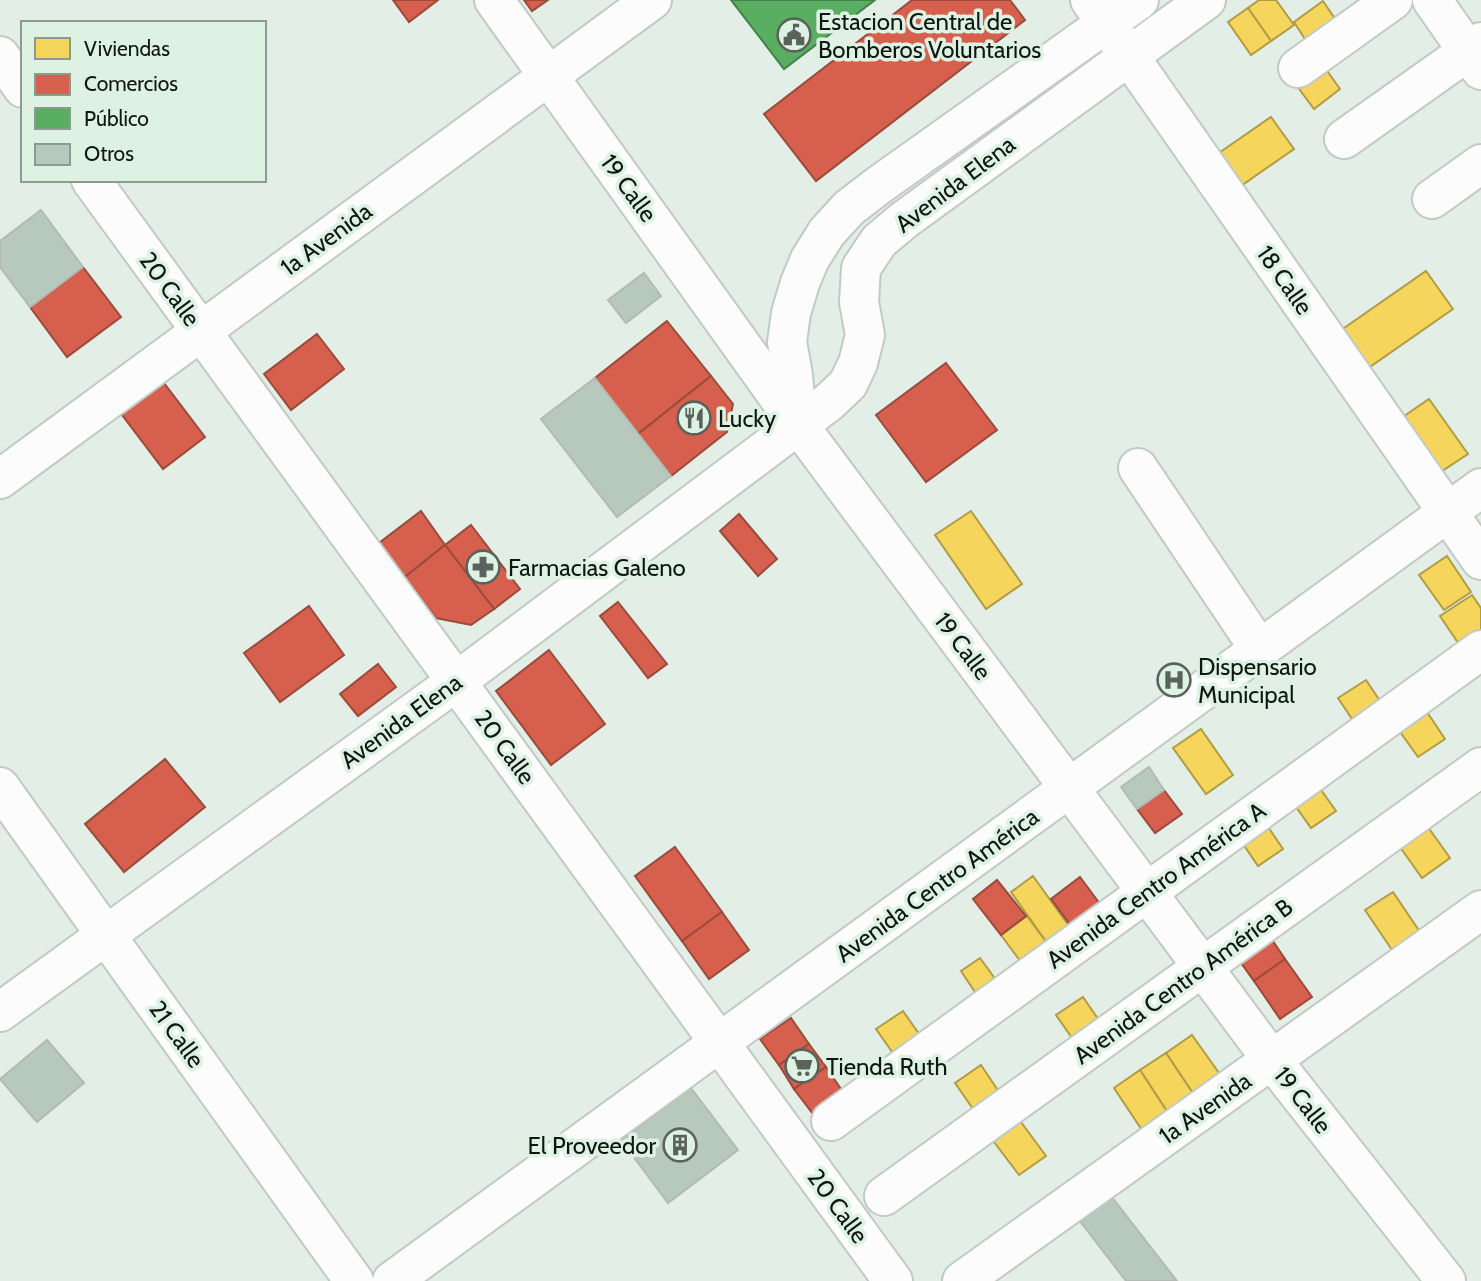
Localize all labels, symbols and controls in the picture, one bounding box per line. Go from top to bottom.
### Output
place label: Estacion Central de Bomberos Voluntarios [818,7,1041,64]
public building icon: Estacion Central de Bomberos Voluntarios [775,16,813,54]
legend [21,21,266,182]
text: Viviendas [84,36,170,61]
text: Comercios [84,71,178,96]
text: Público [84,106,149,131]
street label: Avenida Elena [889,129,1021,239]
text: Otros [84,141,134,166]
street label: 19 Calle [595,148,663,228]
street label: 1a Avenida [275,196,378,282]
street label: 18 Calle [1251,240,1319,320]
street label: 20 Calle [133,246,207,332]
restaurant icon: Lucky [675,399,713,437]
place label: Lucky [718,404,776,433]
pharmacy icon: Farmacias Galeno [464,548,502,586]
place label: Farmacias Galeno [508,553,686,582]
street label: 19 Calle [928,607,998,685]
place label: Dispensario Municipal [1198,652,1317,709]
hospital icon: Dispensario Municipal [1155,661,1193,699]
street label: Avenida Elena [335,667,468,775]
street label: 20 Calle [468,704,542,790]
street label: Avenida Centro América A [1041,796,1271,974]
street label: Avenida Centro América [830,801,1044,968]
street label: Avenida Centro América B [1068,892,1298,1070]
street label: 21 Calle [143,995,211,1073]
supermarket icon: Tienda Ruth [783,1047,821,1085]
place label: Tienda Ruth [826,1052,947,1081]
street label: 19 Calle [1268,1061,1338,1139]
street label: 1a Avenida [1153,1065,1257,1150]
building icon: El Proveedor [661,1126,699,1164]
place label: El Proveedor [528,1131,656,1160]
street label: 20 Calle [801,1163,875,1249]

